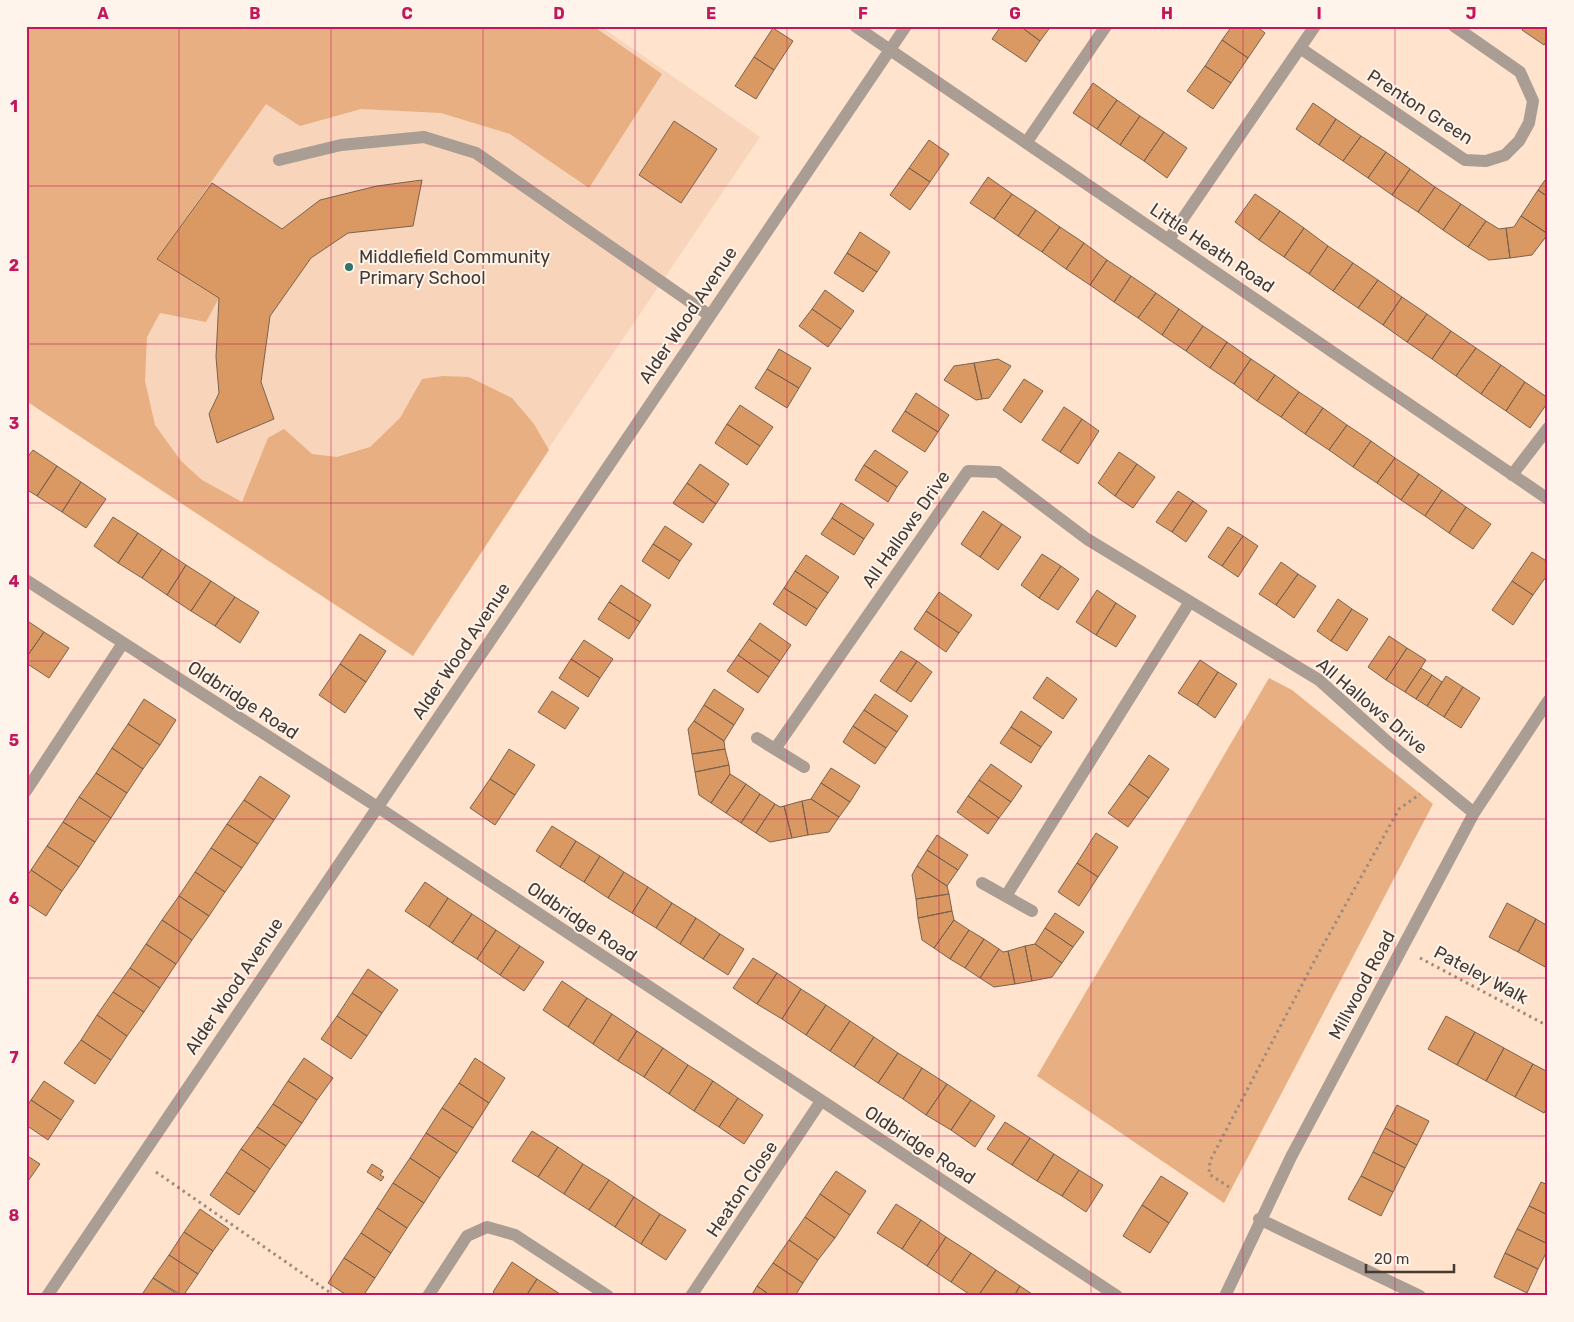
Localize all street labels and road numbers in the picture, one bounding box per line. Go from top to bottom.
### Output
street label: Prenton Green [1363,65,1477,149]
street label: Little Heath Road [1146,198,1278,298]
street label: Alder Wood Avenue [634,242,742,388]
street label: All Hallows Drive [857,466,955,592]
street label: Alder Wood Avenue [407,578,515,724]
street label: All Hallows Drive [1312,653,1432,759]
street label: Oldbridge Road [183,656,303,744]
street label: Oldbridge Road [523,877,641,967]
street label: Alder Wood Avenue [180,913,288,1059]
street label: Millwood Road [1324,927,1400,1043]
street label: Pateley Walk [1430,941,1533,1009]
street label: Oldbridge Road [860,1101,980,1189]
street label: Heaton Close [702,1137,782,1241]

